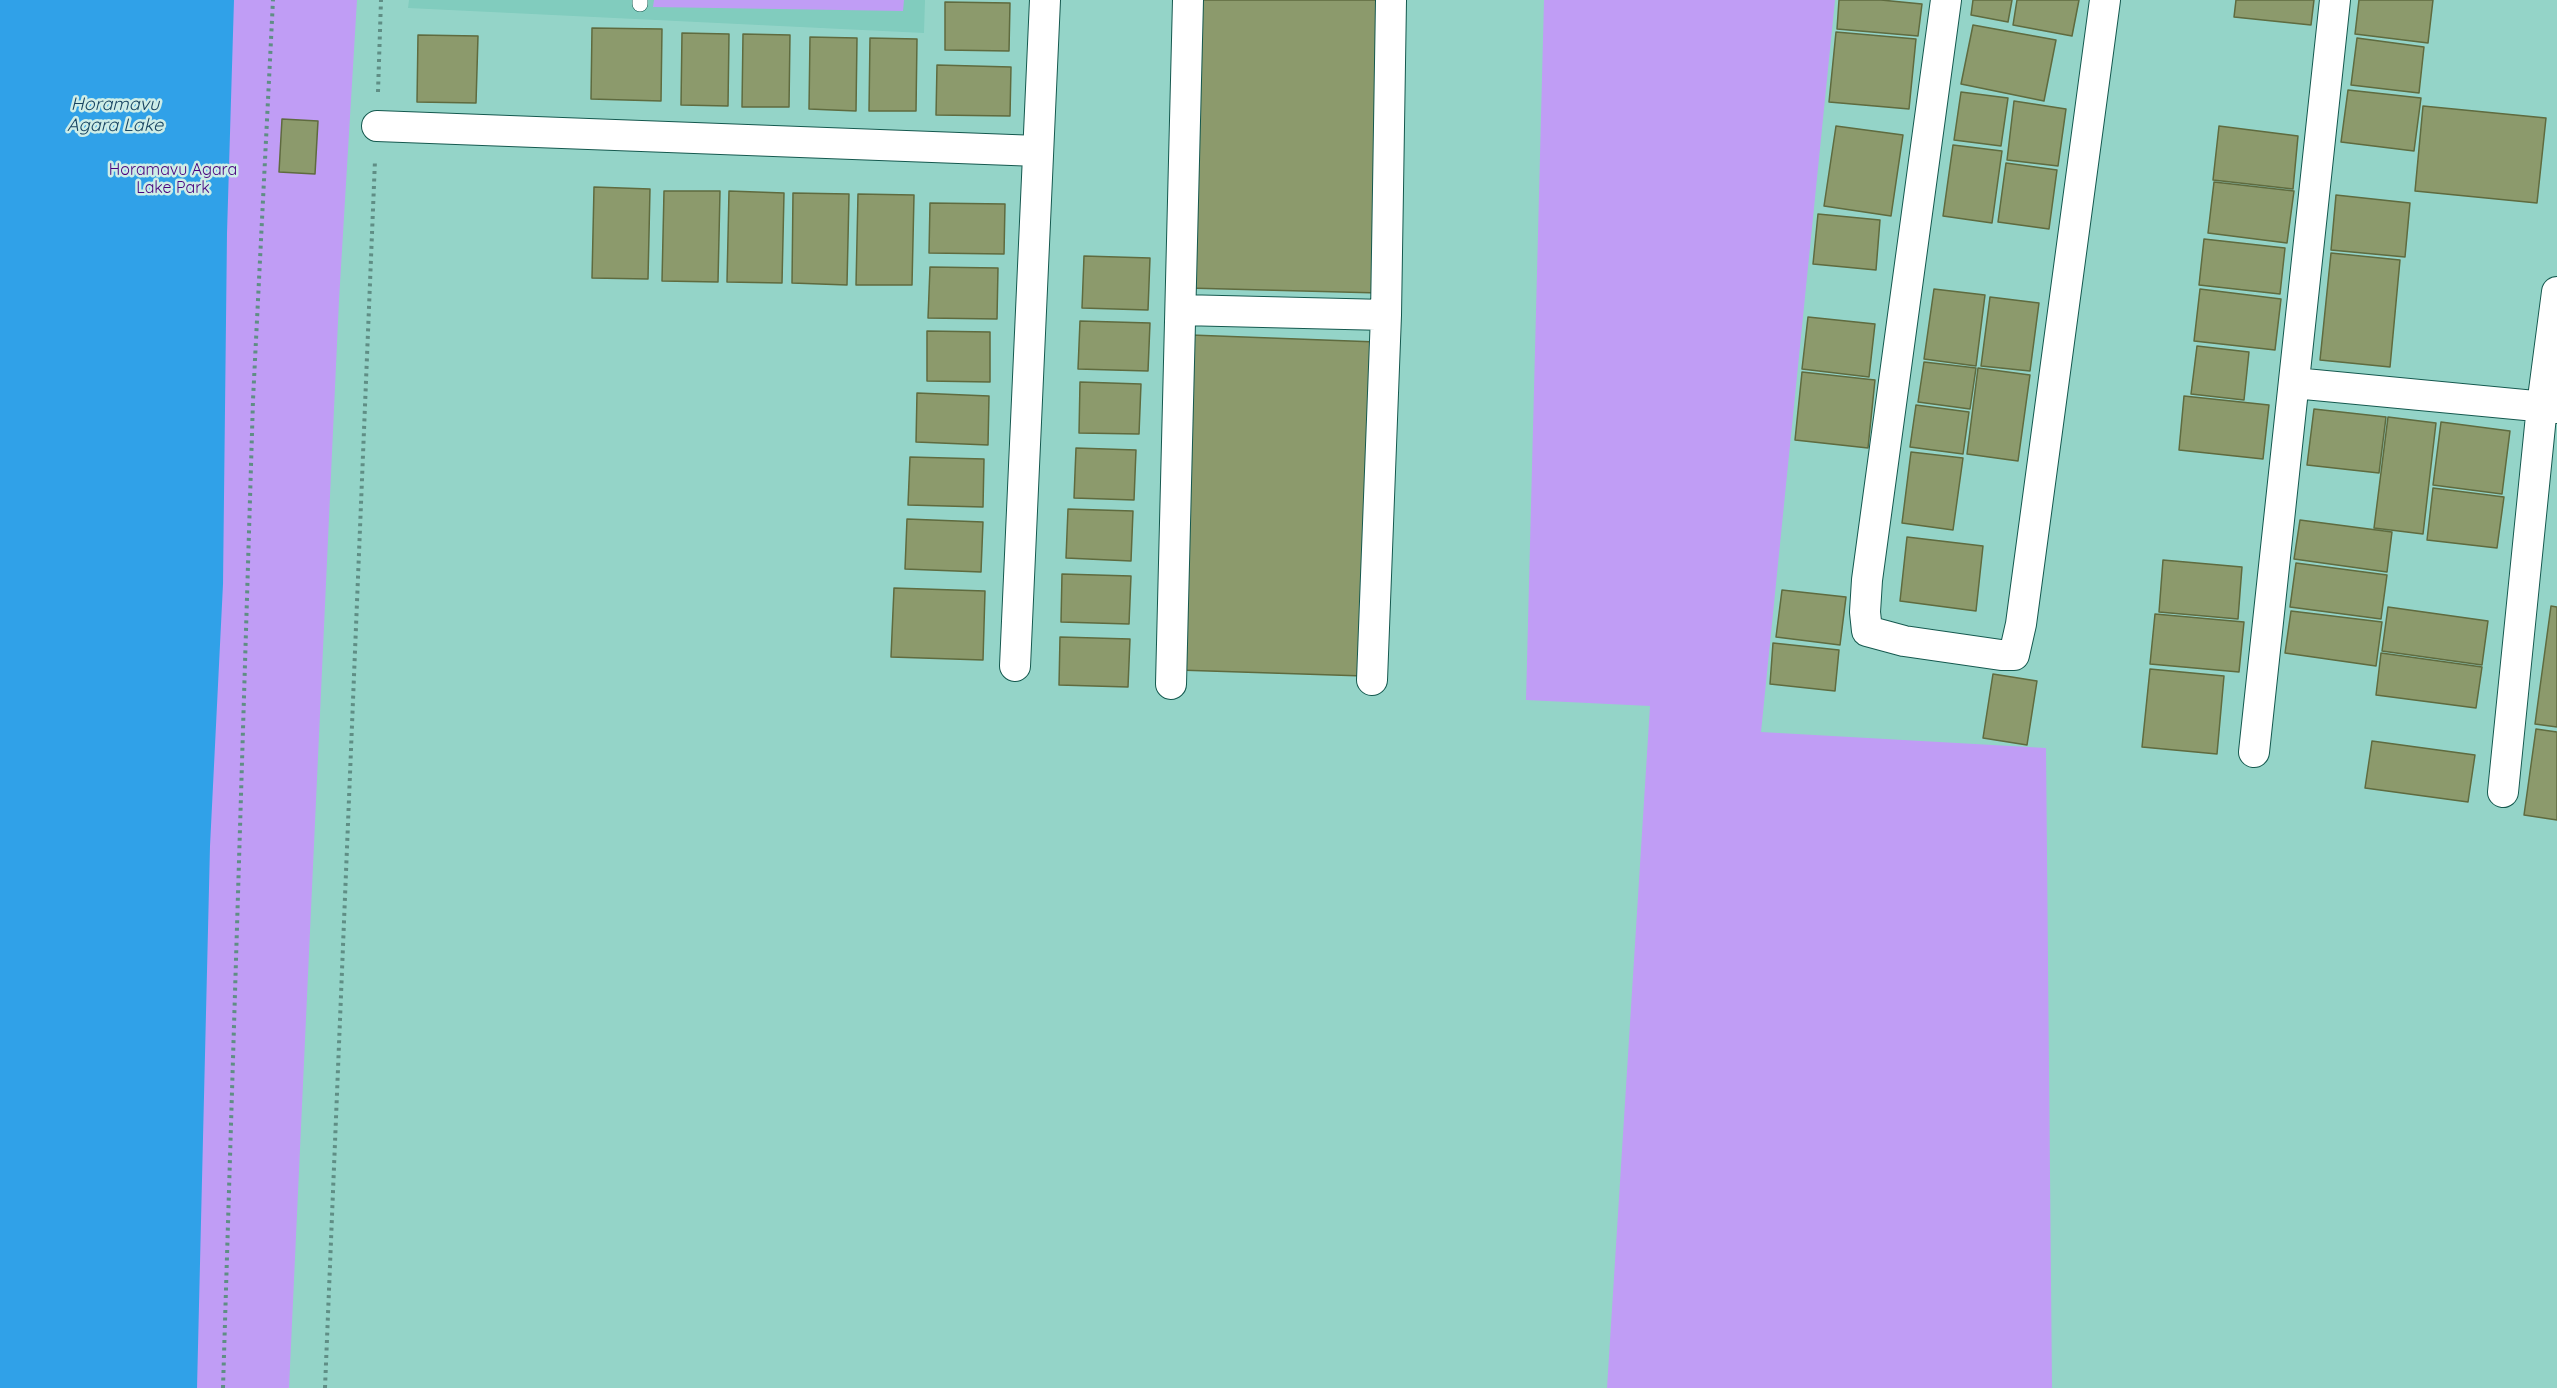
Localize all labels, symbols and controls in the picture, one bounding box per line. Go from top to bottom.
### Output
water label: Horamavu Agara Lake [67,94,163,136]
park label: Horamavu Agara Lake Park [109,160,237,198]

